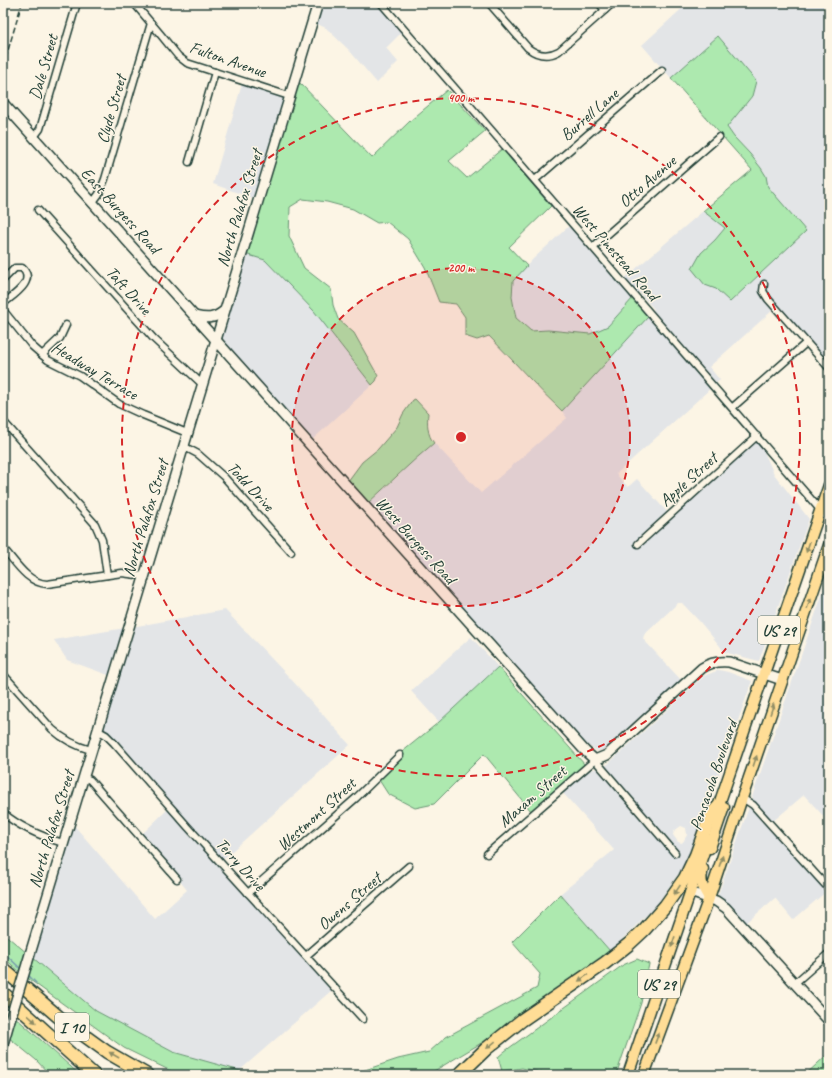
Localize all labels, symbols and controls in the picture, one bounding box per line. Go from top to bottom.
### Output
street label: Dale Street [24,30,63,102]
street label: Fulton Avenue [187,37,270,83]
street label: Clyde Street [92,70,132,146]
street label: Burrell Lane [556,82,624,145]
text: 400 m [448,90,475,106]
street label: North Palafox Street [212,145,268,269]
street label: Otto Avenue [614,150,681,212]
street label: East Burgess Road [76,163,166,260]
street label: West Pinestead Road [568,200,665,307]
text: 200 m [448,260,475,276]
street label: Taft Drive [101,262,157,320]
street label: Headway Terrace [48,336,143,405]
centre of rings [454,430,468,444]
street label: Apple Street [655,446,723,511]
street label: North Palafox Street [118,455,174,579]
street label: Todd Drive [222,457,280,517]
street label: West Burgess Road [371,492,462,590]
one-way arrow [804,542,810,554]
one-way arrow [806,596,812,608]
road number: US 29 [758,616,800,644]
one-way arrow [770,703,776,715]
street label: Pensacola Boulevard [685,714,743,833]
one-way arrow [752,755,758,767]
street label: Maxam Street [494,760,573,832]
street label: North Palafox Street [24,766,80,890]
street label: Westmont Street [273,772,362,855]
street label: Terry Drive [211,833,271,896]
one-way arrow [719,855,725,867]
street label: Owens Street [313,866,387,935]
one-way arrow [673,885,681,895]
one-way arrow [670,937,676,949]
road number: US 29 [638,970,680,998]
one-way arrow [578,974,588,982]
road number: I 10 [55,1013,89,1041]
one-way arrow [27,1015,37,1024]
one-way arrow [655,1032,661,1044]
one-way arrow [486,1041,497,1050]
one-way arrow [108,1052,120,1059]

